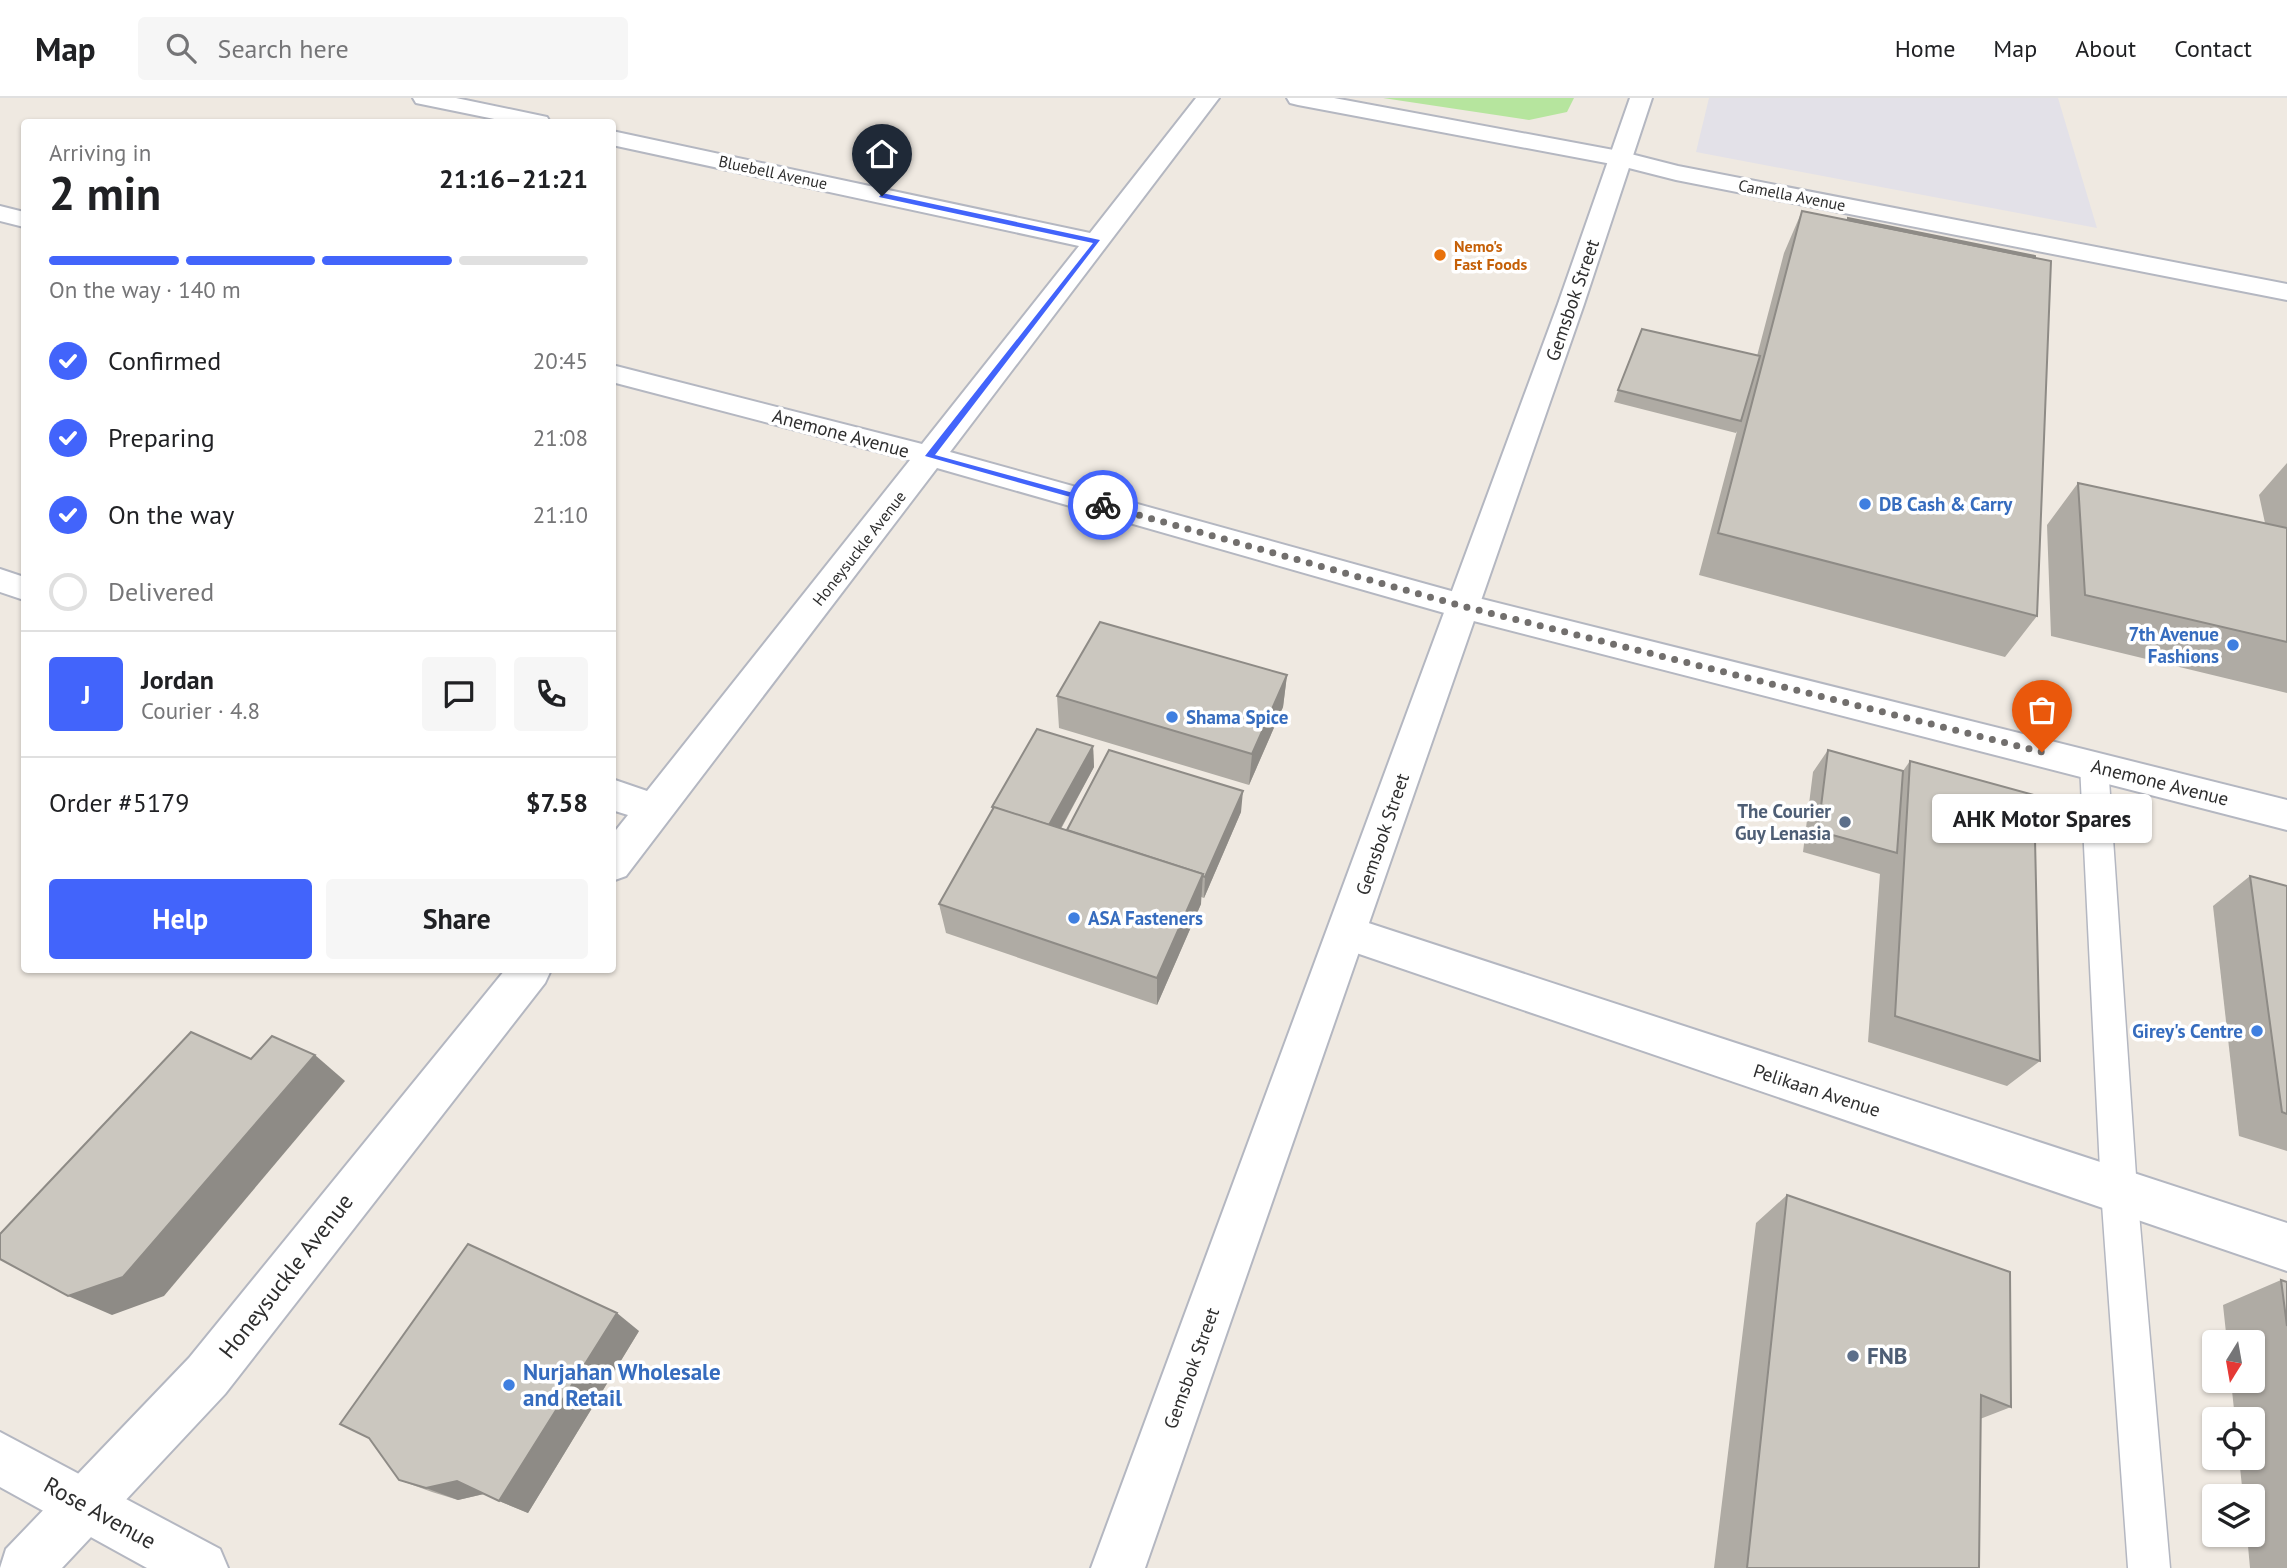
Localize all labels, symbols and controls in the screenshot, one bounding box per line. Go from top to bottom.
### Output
search box [138,17,628,80]
text: Map [35,27,96,70]
icon: search [162,29,200,67]
text: Search here [218,32,349,65]
text: Home [1895,33,1955,64]
text: Map [1993,33,2037,64]
text: About [2075,33,2136,64]
text: Contact [2174,33,2252,64]
pin [852,124,912,196]
icon: home [863,135,901,173]
text: Arriving in [49,138,151,167]
street label: Bluebell Avenue [717,151,829,193]
text: 21:16–21:21 [439,162,588,195]
text: 2 min [49,163,161,223]
street label: Camella Avenue [1737,175,1847,215]
street label: Gemsbok Street [1540,235,1604,364]
place label: Nemo's Fast Foods [1454,236,1527,274]
marker: Nemo's Fast Foods [1432,247,1448,263]
text: On the way · 140 m [49,275,241,304]
icon: check [49,342,87,380]
text: Confirmed [108,344,221,377]
text: 20:45 [533,346,588,375]
street label: Anemone Avenue [770,403,912,463]
icon: check [49,419,87,457]
text: Preparing [108,421,215,454]
text: 21:08 [533,423,588,452]
courier [1068,470,1138,540]
icon: bike [1084,486,1122,524]
street label: Honeysuckle Avenue [808,487,910,609]
place label: DB Cash & Carry [1879,492,2013,516]
icon: check [49,496,87,534]
marker: DB Cash & Carry [1857,496,1873,512]
text: On the way [108,498,234,531]
text: 21:10 [533,500,588,529]
text: Delivered [108,575,214,608]
place label: 7th Avenue Fashions [2129,622,2219,668]
marker: 7th Avenue Fashions [2225,637,2241,653]
button: chat [422,657,496,731]
button: phone [514,657,588,731]
text: Jordan [141,663,214,696]
text: J [82,678,90,711]
pin [2012,680,2072,752]
icon: bag [2023,691,2061,729]
text: Courier · 4.8 [141,696,260,725]
place label: Shama Spice [1186,705,1288,729]
marker: Shama Spice [1164,709,1180,725]
street label: Anemone Avenue [2089,753,2231,811]
street label: Gemsbok Street [1350,769,1414,898]
text: Order #5179 [49,786,189,819]
text: $7.58 [526,786,588,819]
callout: AHK Motor Spares [1932,794,2152,843]
place label: The Courier Guy Lenasia [1735,799,1831,845]
text: AHK Motor Spares [1953,804,2131,833]
marker: The Courier Guy Lenasia [1837,814,1853,830]
button: Help [49,879,312,959]
button: Share [326,879,588,959]
place label: ASA Fasteners [1088,906,1203,930]
marker: ASA Fasteners [1066,910,1082,926]
place label: Girey's Centre [2132,1019,2243,1043]
marker: Girey's Centre [2249,1023,2265,1039]
street label: Pelikaan Avenue [1750,1058,1884,1122]
street label: Honeysuckle Avenue [212,1187,359,1364]
street label: Gemsbok Street [1158,1304,1224,1432]
north arrow [2202,1330,2264,1393]
map controls [2202,1330,2265,1547]
place label: FNB [1867,1341,1907,1370]
marker: FNB [1845,1348,1861,1364]
place label: Nurjahan Wholesale and Retail [523,1357,721,1412]
marker: Nurjahan Wholesale and Retail [501,1377,517,1393]
button: locate [2202,1407,2265,1470]
street label: Rose Avenue [39,1470,161,1555]
button: layers [2202,1484,2265,1547]

